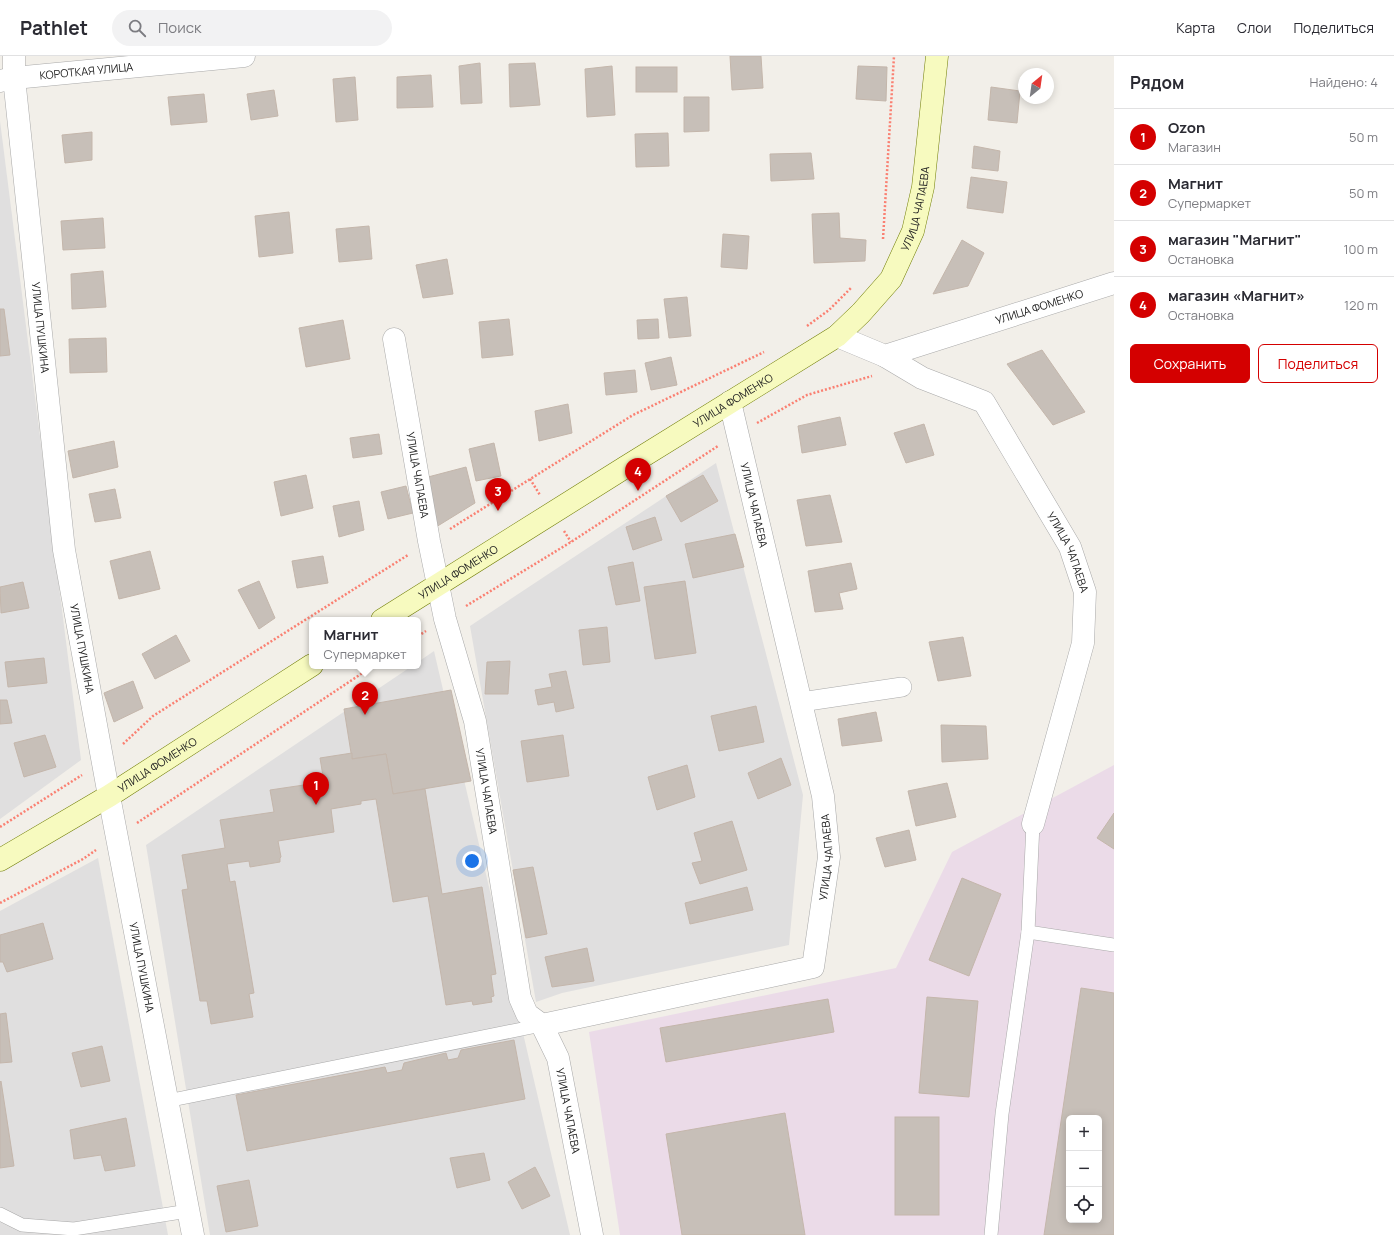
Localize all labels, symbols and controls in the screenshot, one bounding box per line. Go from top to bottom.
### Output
search box [112,10,392,46]
text: Pathlet [20,15,88,41]
icon: search [126,17,148,39]
text: Поиск [158,17,201,38]
text: Карта [1176,18,1215,37]
text: Слои [1237,18,1271,37]
text: Поделиться [1293,18,1374,37]
street label: КОРОТКАЯ УЛИЦА [39,59,134,83]
north arrow [1018,68,1054,104]
text: Рядом [1130,71,1184,94]
text: Найдено: 4 [1310,73,1378,91]
text: Ozon [1168,117,1205,138]
text: 1 [1140,128,1146,146]
text: 50 m [1349,128,1378,146]
text: Магазин [1168,138,1221,156]
street label: УЛИЦА ЧАПАЕВА [897,166,932,253]
text: Магнит [1168,173,1223,194]
text: 2 [1139,184,1147,202]
text: 50 m [1349,184,1378,202]
text: Супермаркет [1168,194,1251,212]
text: магазин "Магнит" [1168,229,1302,250]
text: 3 [1139,240,1147,258]
text: 100 m [1343,240,1378,258]
text: Остановка [1168,250,1234,268]
street label: УЛИЦА ПУШКИНА [29,281,53,374]
street label: УЛИЦА ФОМЕНКО [993,285,1085,327]
text: магазин «Магнит» [1168,285,1305,306]
text: 4 [1139,296,1147,314]
text: 120 m [1344,296,1378,314]
text: Остановка [1168,306,1234,324]
button: Сохранить [1130,344,1250,383]
button: Поделиться [1258,344,1378,383]
street label: УЛИЦА ФОМЕНКО [690,370,776,430]
street label: УЛИЦА ЧАПАЕВА [403,431,433,519]
pin: 4 [625,458,651,491]
street label: УЛИЦА ЧАПАЕВА [737,461,772,549]
pin: 3 [485,478,511,511]
street label: УЛИЦА ЧАПАЕВА [1044,509,1093,594]
street label: УЛИЦА ФОМЕНКО [415,541,501,602]
street label: УЛИЦА ПУШКИНА [67,602,98,695]
popup [309,617,421,669]
text: Магнит [323,624,379,645]
text: Супермаркет [323,645,407,663]
pin: 2 [352,682,378,715]
street label: УЛИЦА ФОМЕНКО [115,733,200,795]
street label: УЛИЦА ЧАПАЕВА [473,747,501,835]
pin: 1 [303,772,329,805]
street label: УЛИЦА ЧАПАЕВА [815,813,836,901]
your location [462,851,482,871]
street label: УЛИЦА ПУШКИНА [126,921,158,1013]
street label: УЛИЦА ЧАПАЕВА [553,1066,584,1155]
map controls [1066,1115,1102,1223]
button: + [1066,1115,1102,1151]
button: − [1066,1151,1102,1187]
button: locate [1066,1187,1102,1223]

